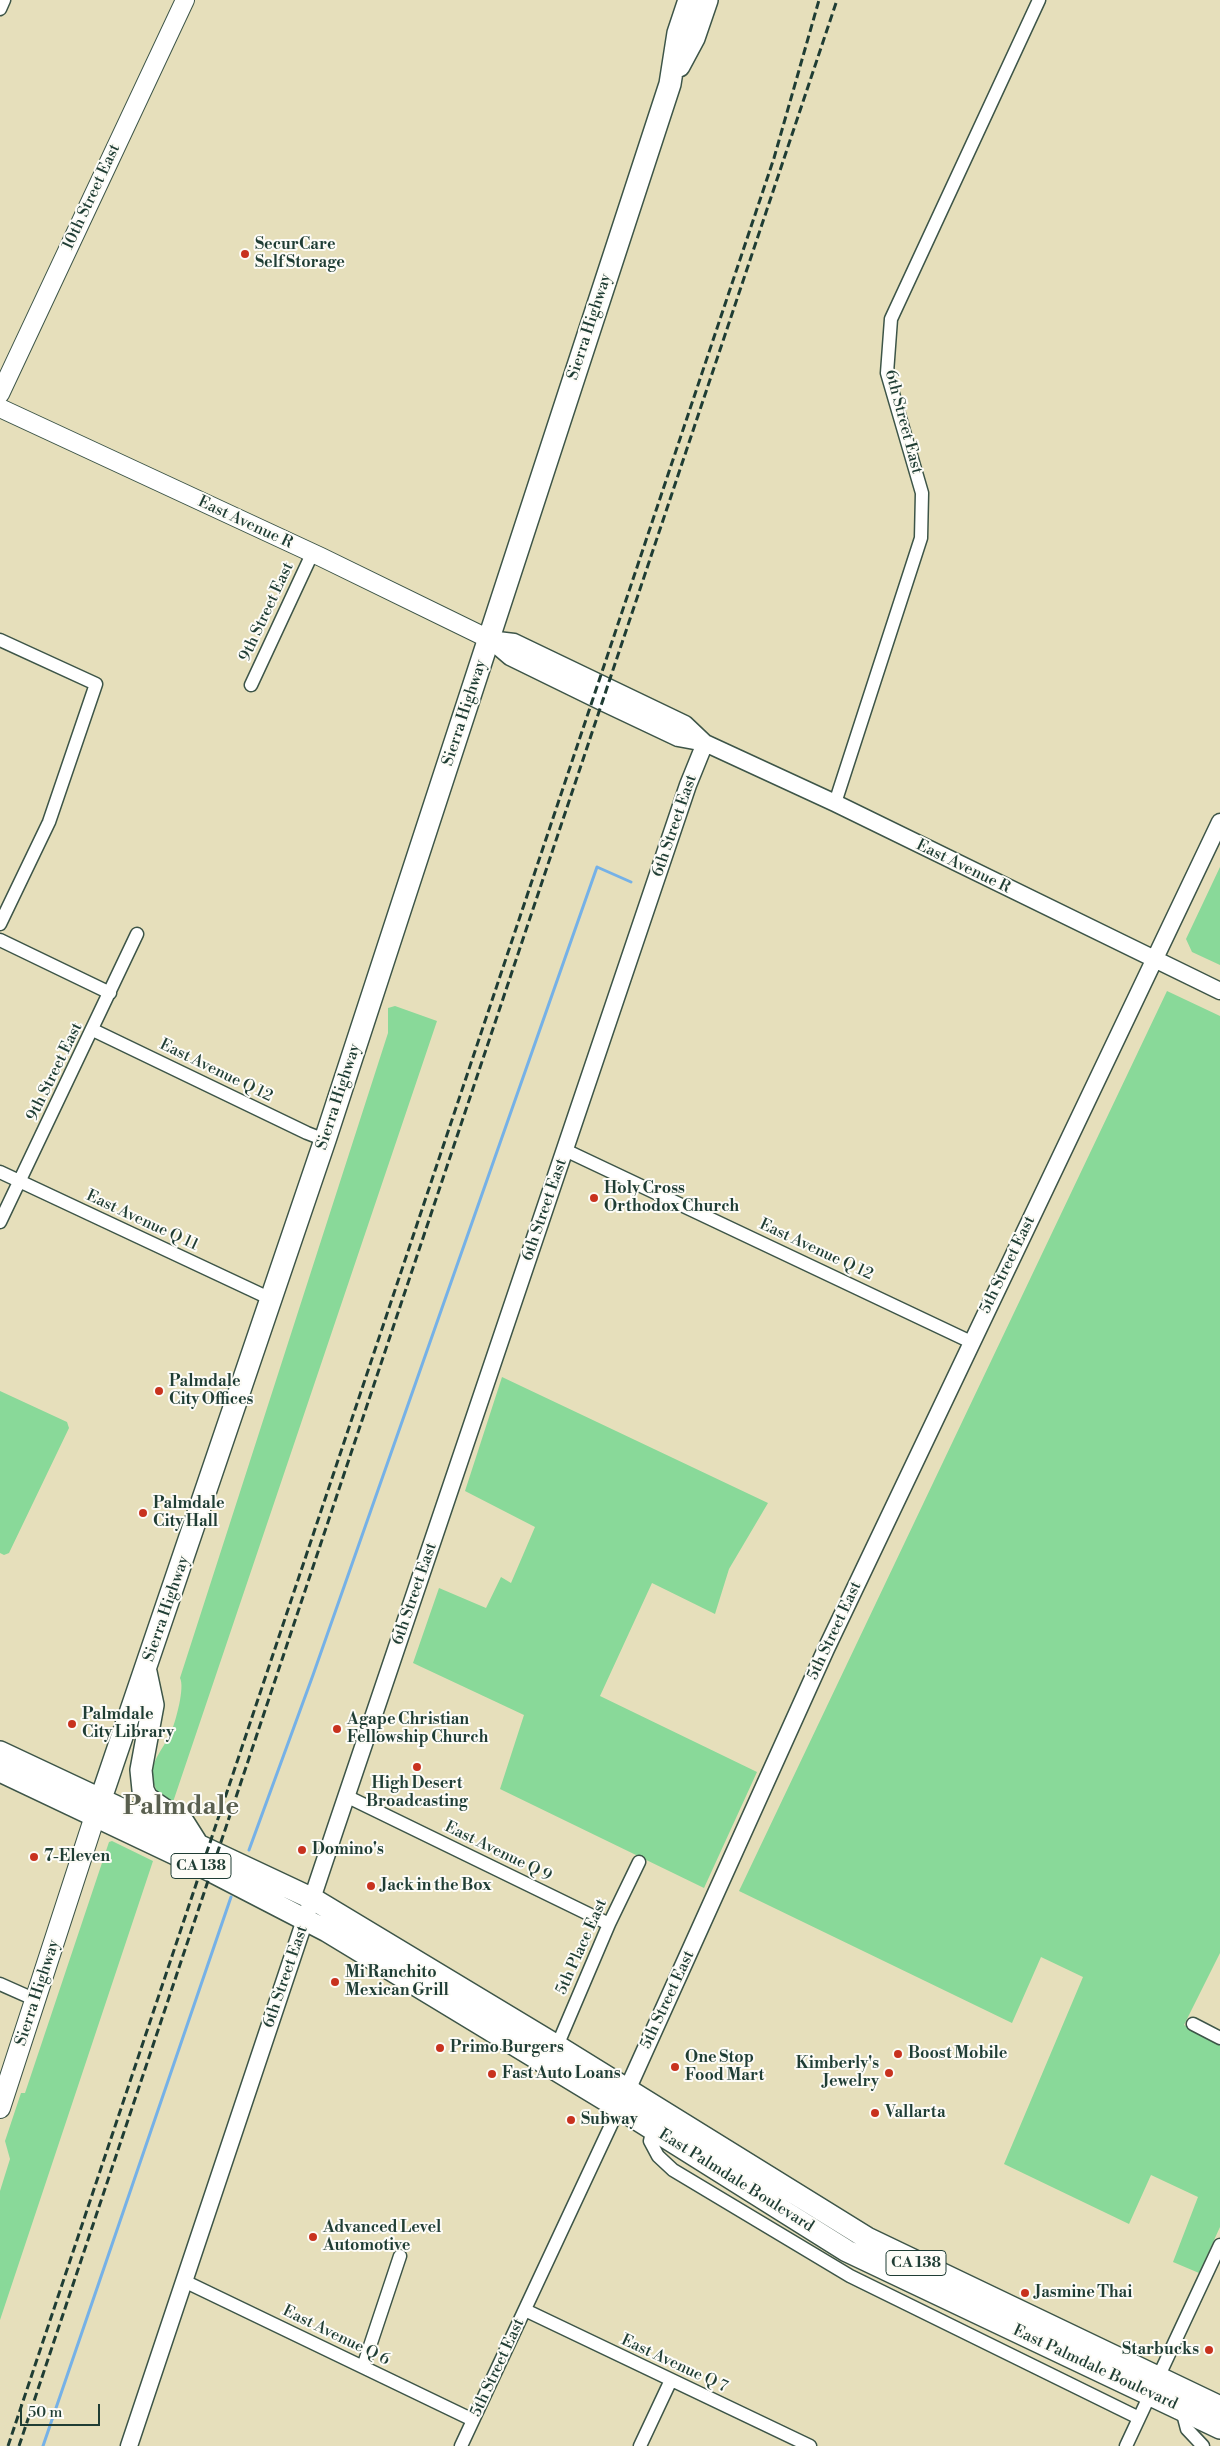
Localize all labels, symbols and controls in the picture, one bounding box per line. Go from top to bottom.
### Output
street label: 10th Street East [59,141,125,253]
place label: SecurCare Self Storage [255,235,345,273]
marker: SecurCare Self Storage [239,248,251,260]
street label: Sierra Highway [564,271,616,383]
street label: 6th Street East [880,368,926,476]
street label: East Avenue R [195,493,295,553]
street label: 9th Street East [236,559,298,665]
street label: Sierra Highway [439,657,491,769]
street label: 6th Street East [648,772,702,880]
street label: East Avenue R [913,836,1013,898]
street label: 9th Street East [23,1020,87,1124]
street label: East Avenue Q 12 [156,1035,276,1107]
street label: Sierra Highway [313,1041,365,1153]
street label: 6th Street East [518,1156,572,1264]
place label: Holy Cross Orthodox Church [604,1179,739,1217]
street label: East Avenue Q 11 [83,1187,201,1255]
marker: Holy Cross Orthodox Church [588,1192,600,1204]
street label: 5th Street East [976,1213,1040,1317]
street label: East Avenue Q 12 [756,1215,876,1285]
place label: Palmdale City Offices [169,1372,253,1410]
marker: Palmdale City Offices [153,1385,165,1397]
place label: Palmdale City Hall [153,1494,225,1532]
marker: Palmdale City Hall [137,1507,149,1519]
street label: 6th Street East [388,1540,442,1648]
street label: Sierra Highway [140,1554,194,1664]
street label: 5th Street East [804,1579,866,1683]
place label: Palmdale City Library [82,1705,174,1743]
place label: Agape Christian Fellowship Church [347,1710,488,1748]
marker: Palmdale City Library [66,1718,78,1730]
marker: Agape Christian Fellowship Church [331,1723,343,1735]
marker: High Desert Broadcasting [411,1761,423,1773]
place label: High Desert Broadcasting [366,1774,468,1812]
district label: Palmdale [123,1792,239,1824]
street label: East Avenue Q 9 [441,1818,555,1886]
place label: Domino's [312,1840,384,1860]
marker: Domino's [296,1844,308,1856]
place label: 7-Eleven [44,1847,110,1867]
marker: 7-Eleven [28,1851,40,1863]
road number: CA 138 [171,1854,231,1878]
place label: Jack in the Box [381,1876,491,1896]
marker: Jack in the Box [365,1880,377,1892]
street label: 5th Place East [552,1896,612,1998]
street label: 6th Street East [259,1923,313,2031]
street label: Sierra Highway [12,1937,64,2049]
street label: 5th Street East [637,1948,699,2052]
place label: Mi Ranchito Mexican Grill [345,1963,449,2001]
marker: Mi Ranchito Mexican Grill [329,1976,341,1988]
place label: Primo Burgers [450,2038,564,2058]
marker: Primo Burgers [434,2042,446,2054]
place label: Boost Mobile [908,2044,1007,2064]
place label: One Stop Food Mart [685,2048,764,2086]
marker: Boost Mobile [892,2048,904,2060]
place label: Kimberly's Jewelry [796,2054,879,2092]
marker: One Stop Food Mart [669,2061,681,2073]
place label: Fast Auto Loans [502,2064,621,2084]
marker: Kimberly's Jewelry [883,2067,895,2079]
marker: Fast Auto Loans [486,2068,498,2080]
place label: Vallarta [885,2103,946,2123]
marker: Vallarta [869,2107,881,2119]
place label: Subway [581,2110,638,2130]
marker: Subway [565,2114,577,2126]
street label: East Palmdale Boulevard [655,2125,817,2237]
place label: Advanced Level Automotive [323,2218,441,2256]
marker: Advanced Level Automotive [307,2231,319,2243]
road number: CA 138 [886,2250,946,2276]
place label: Jasmine Thai [1035,2283,1132,2303]
marker: Jasmine Thai [1019,2287,1031,2299]
street label: East Avenue Q 6 [279,2302,393,2370]
street label: 5th Street East [467,2316,529,2420]
street label: East Palmdale Boulevard [1010,2321,1180,2415]
street label: East Avenue Q 7 [618,2331,730,2397]
place label: Starbucks [1122,2340,1199,2360]
marker: Starbucks [1203,2344,1215,2356]
scale bar [22,2394,102,2426]
text: 50 m [28,2403,62,2422]

